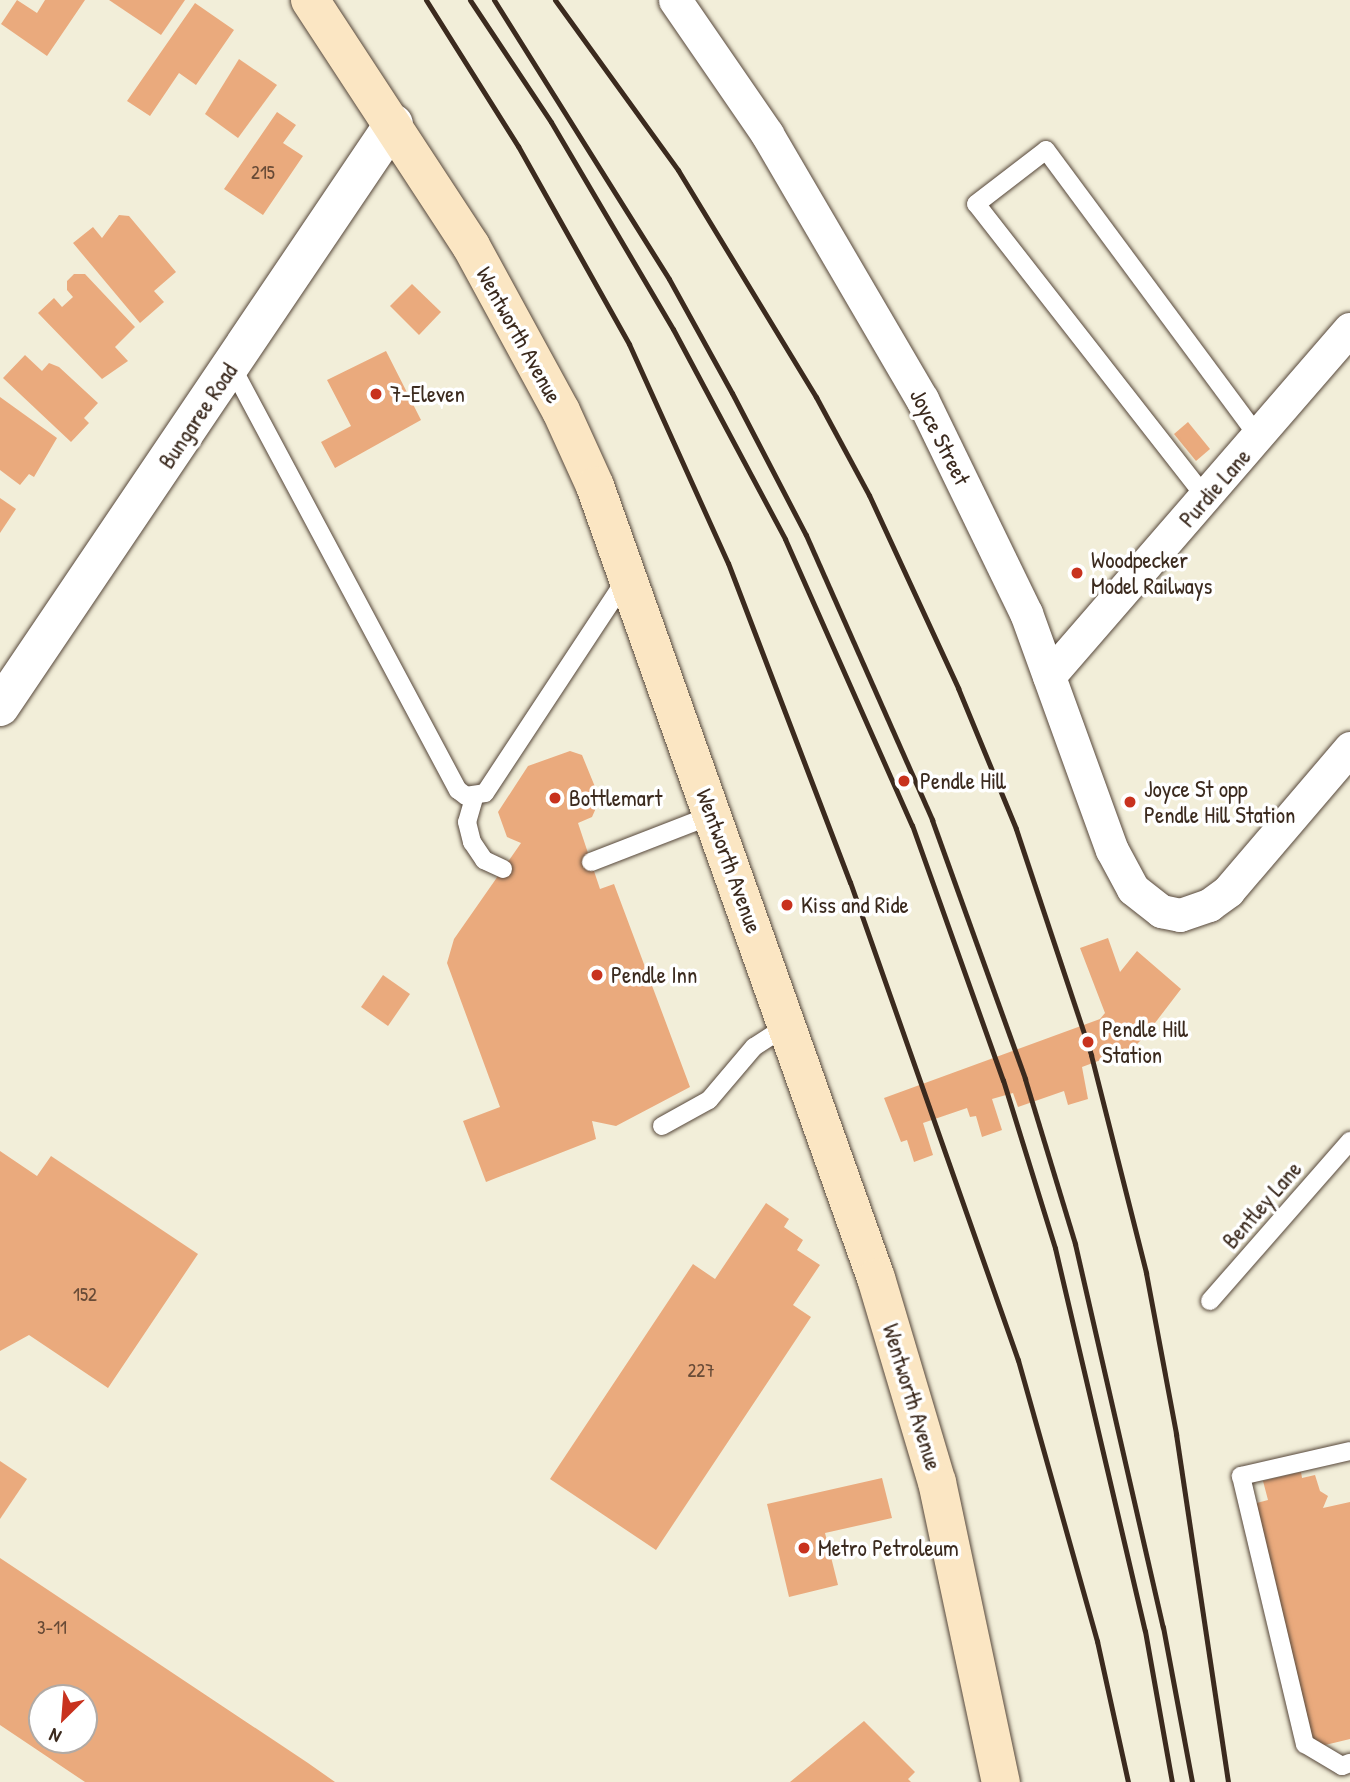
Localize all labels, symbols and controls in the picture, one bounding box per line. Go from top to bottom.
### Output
house number: 215 [251,162,275,184]
street label: Wentworth Avenue [470,262,568,408]
street label: Bungaree Road [153,358,243,474]
place label: 7-Eleven [390,380,465,408]
street label: Joyce Street [904,384,976,490]
marker: 7-Eleven [368,386,384,402]
street label: Purdie Lane [1173,443,1257,533]
place label: Woodpecker Model Railways [1091,546,1212,600]
marker: Woodpecker Model Railways [1069,565,1085,581]
place label: Pendle Hill [920,767,1006,795]
marker: Pendle Hill [894,771,914,791]
place label: Joyce St opp Pendle Hill Station [1144,775,1295,829]
place label: Bottlemart [569,784,662,812]
street label: Wentworth Avenue [690,785,768,937]
marker: Bottlemart [547,790,563,806]
marker: Joyce St opp Pendle Hill Station [1122,794,1138,810]
place label: Kiss and Ride [801,891,909,919]
marker: Kiss and Ride [779,897,795,913]
place label: Pendle Inn [611,961,697,989]
marker: Pendle Inn [589,967,605,983]
place label: Pendle Hill Station [1102,1015,1188,1069]
marker: Pendle Hill Station [1080,1034,1096,1050]
street label: Bentley Lane [1217,1156,1307,1254]
house number: 152 [73,1284,97,1306]
street label: Wentworth Avenue [877,1320,947,1474]
house number: 227 [687,1360,715,1382]
place label: Metro Petroleum [818,1534,959,1562]
marker: Metro Petroleum [796,1540,812,1556]
house number: 3-11 [37,1617,67,1639]
north arrow [28,1684,98,1754]
text: N [45,1722,65,1750]

